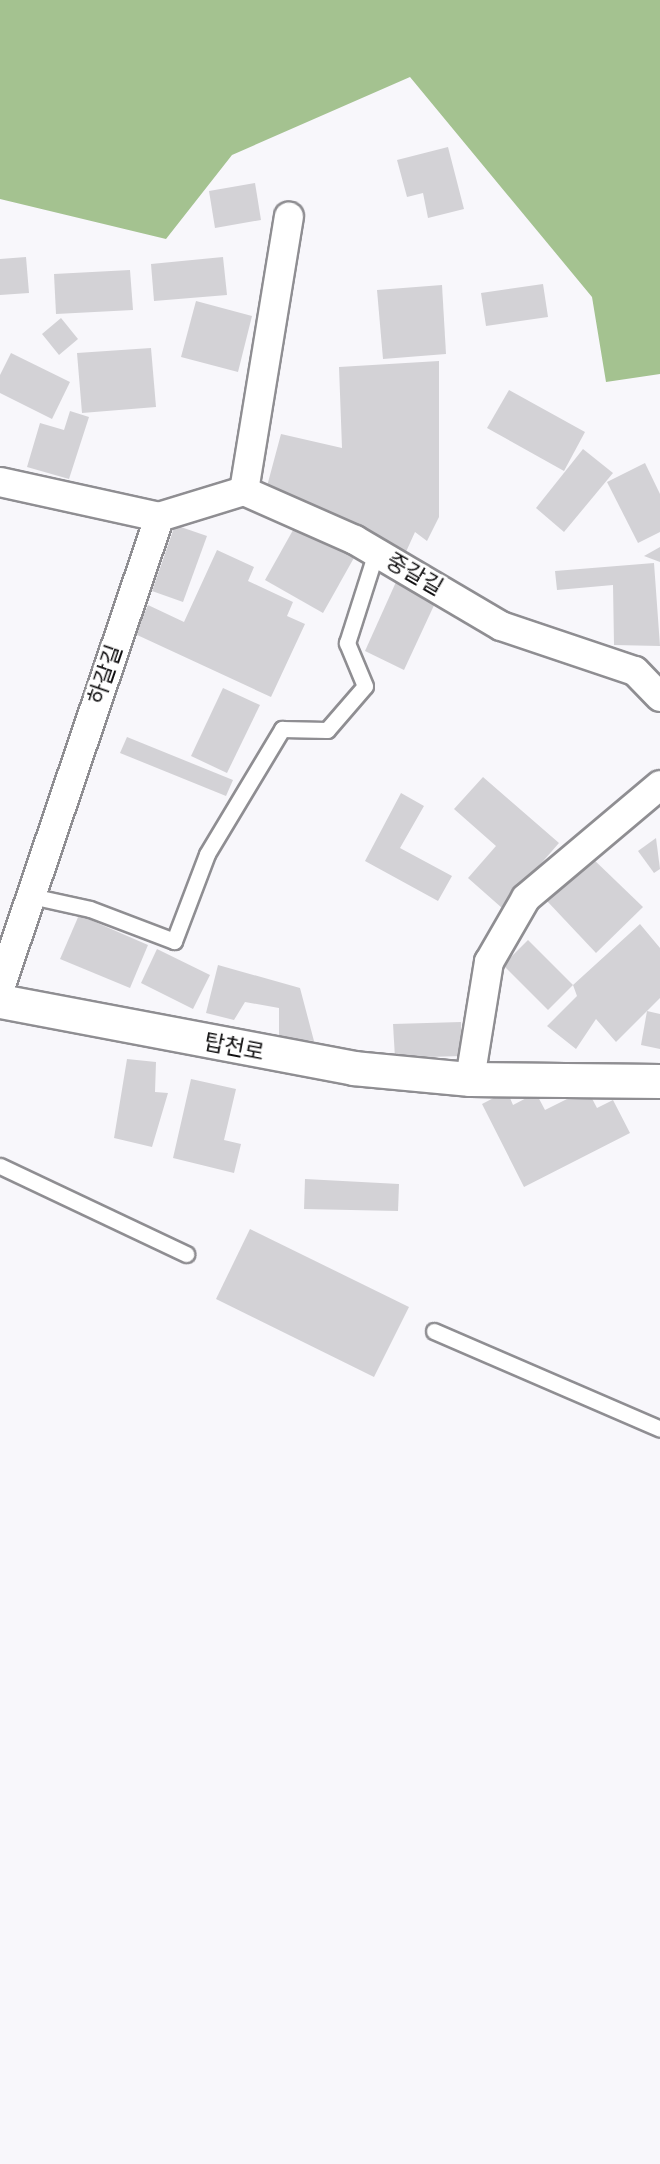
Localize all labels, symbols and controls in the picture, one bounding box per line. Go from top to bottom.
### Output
street label: 중갈길 [381,548,447,602]
street label: 하갈길 [84,642,128,708]
street label: 탑천로 [202,1029,266,1067]

